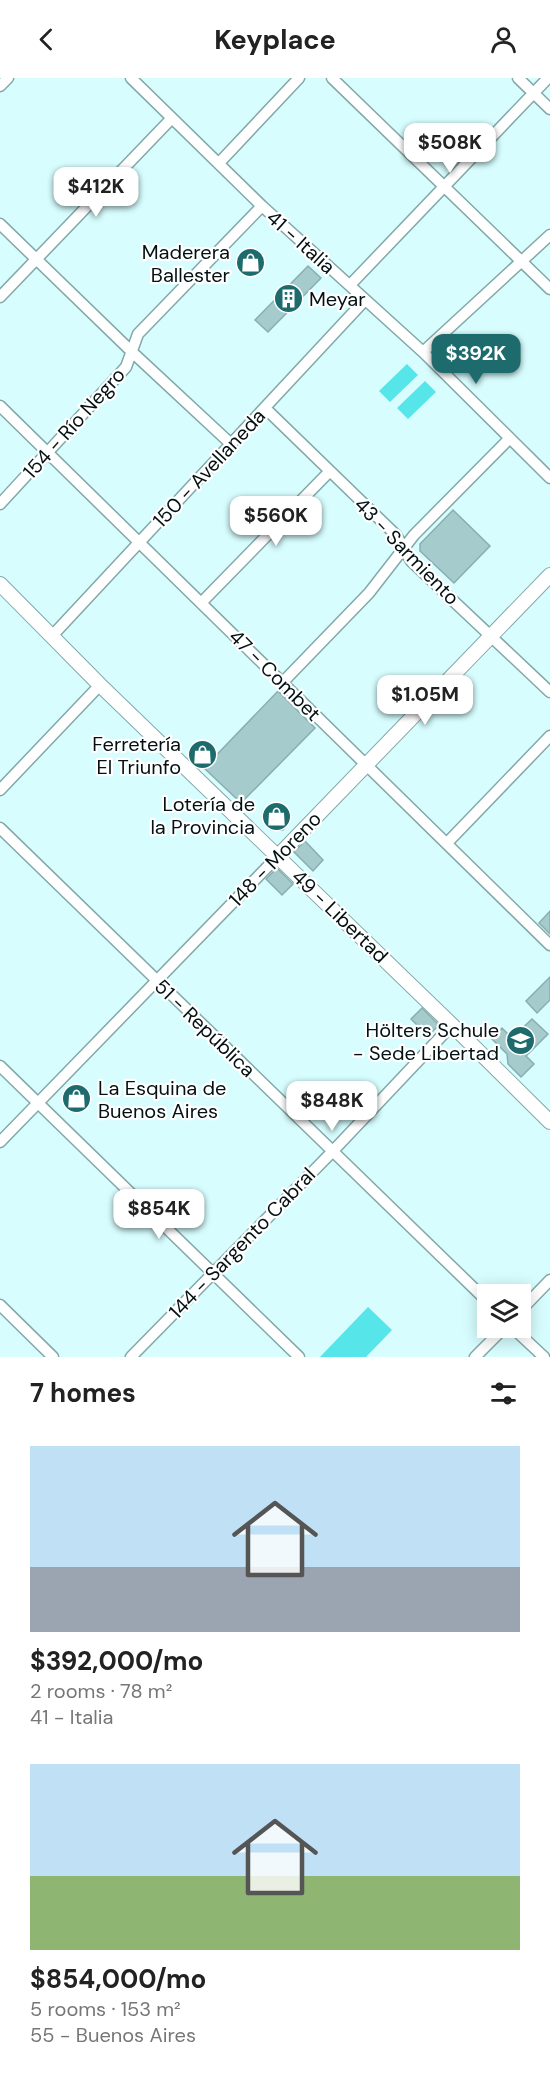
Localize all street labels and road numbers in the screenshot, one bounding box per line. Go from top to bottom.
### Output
street label: 41 - Italia [261,204,341,280]
street label: 154 - Río Negro [17,362,131,484]
street label: 150 - Avellaneda [147,403,271,533]
street label: 43 - Sarmiento [349,492,465,610]
street label: 47 - Combet [223,623,327,727]
street label: 148 - Moreno [223,806,327,912]
street label: 49 - Libertad [286,864,394,968]
street label: 51 - República [149,973,261,1083]
street label: 144 - Sargento Cabral [163,1162,321,1324]

